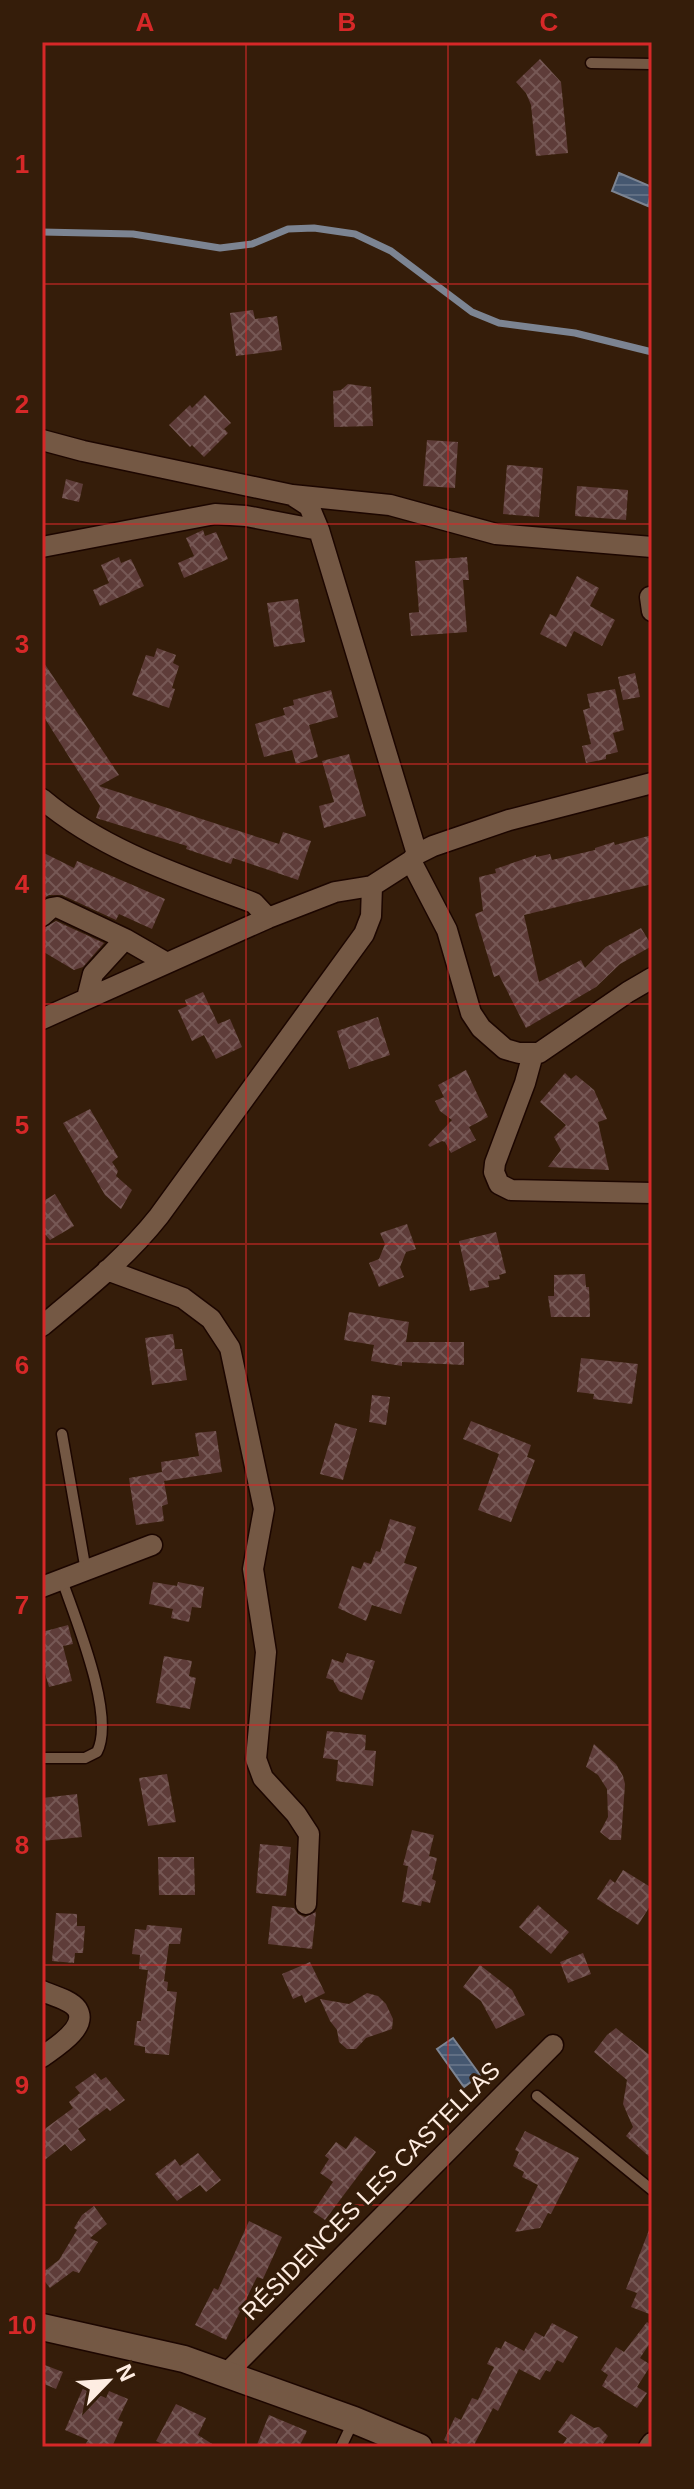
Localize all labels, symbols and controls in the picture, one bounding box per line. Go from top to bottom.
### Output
text: A [136,7,155,37]
text: B [338,7,356,37]
text: C [540,7,559,37]
text: 1 [15,149,29,179]
text: 2 [15,389,29,419]
text: 3 [15,629,29,659]
text: 4 [15,869,30,899]
text: 5 [15,1110,29,1140]
text: 6 [15,1350,29,1380]
text: 7 [15,1590,29,1620]
text: 8 [15,1830,29,1860]
street label: RÉSIDENCES LES CASTELLAS [236,2056,505,2325]
text: 9 [15,2070,29,2100]
text: 10 [8,2310,36,2340]
north arrow [68,2341,148,2421]
text: N [111,2360,140,2385]

